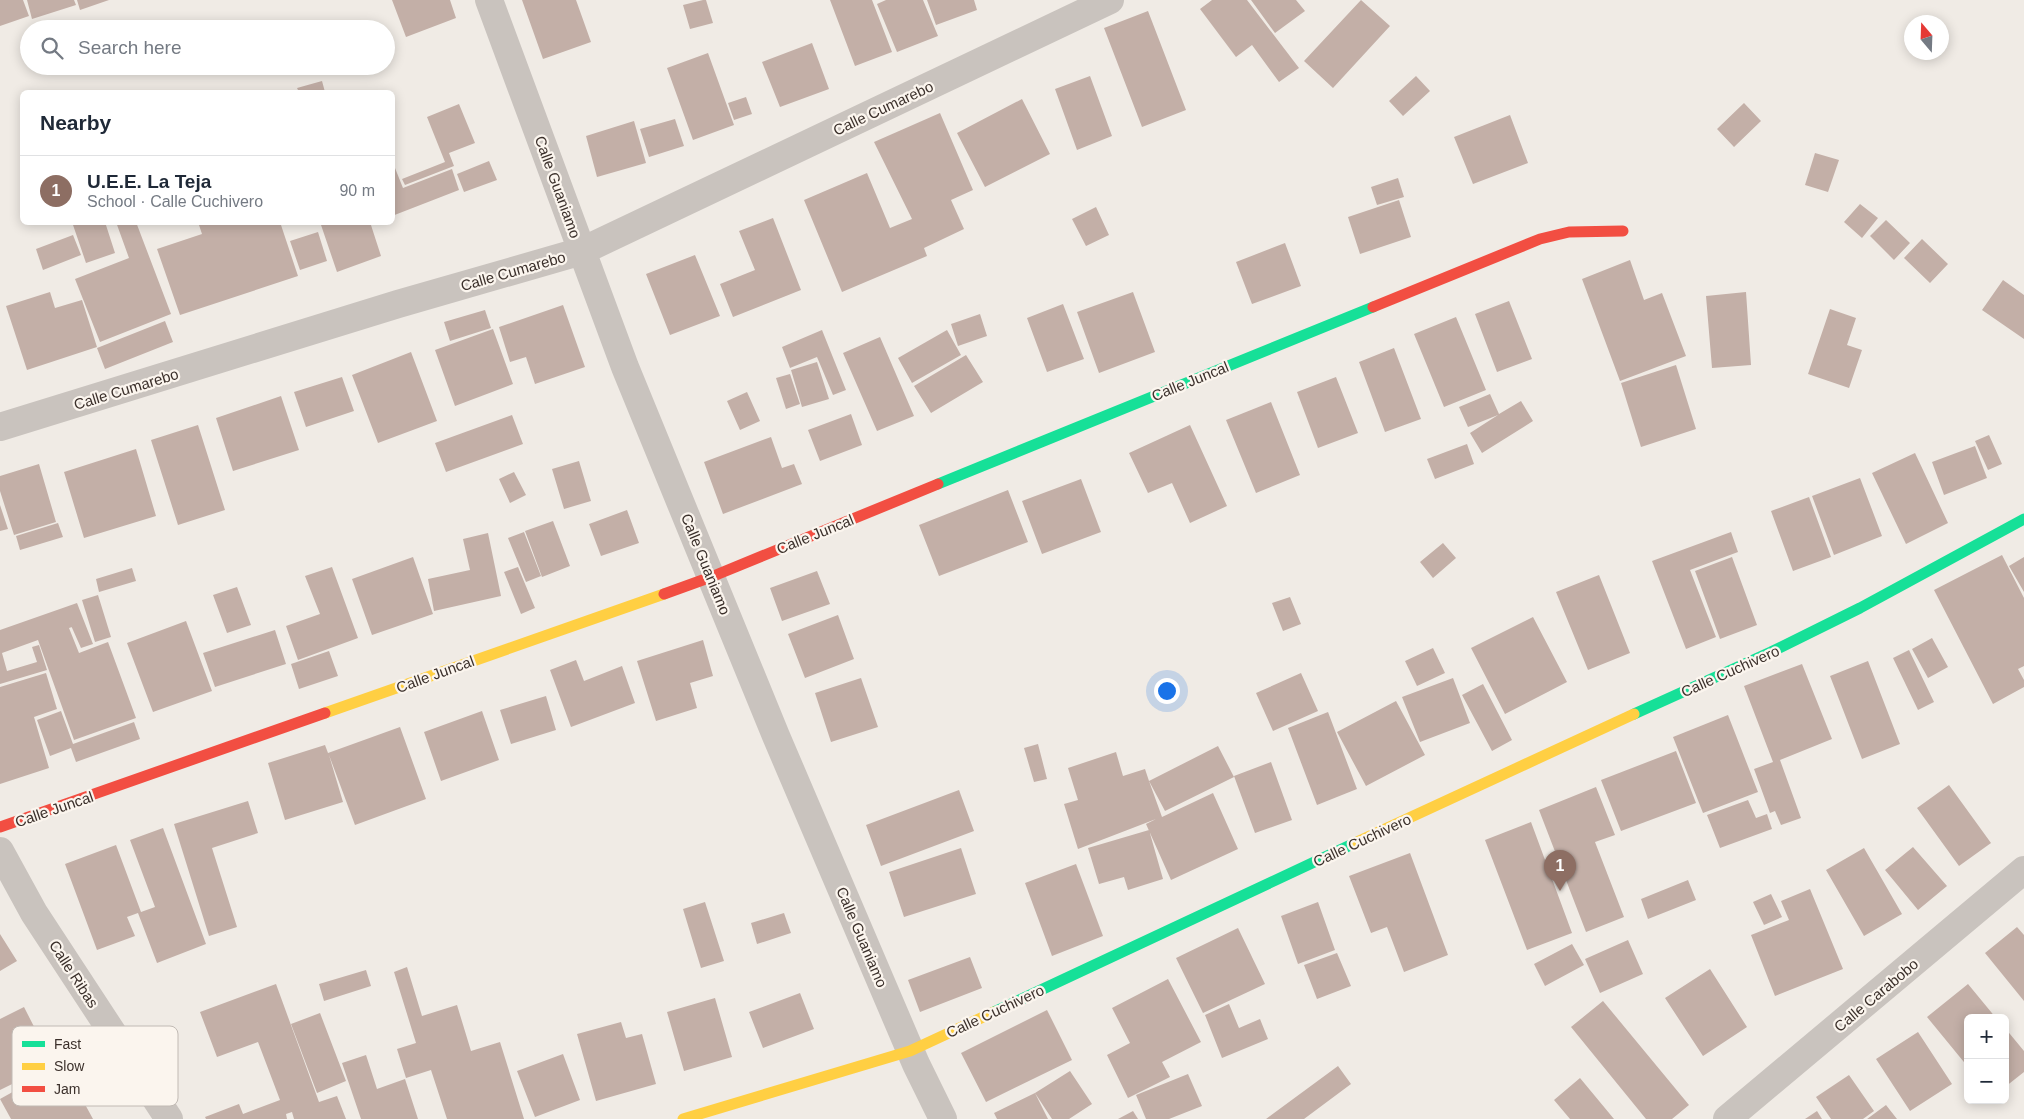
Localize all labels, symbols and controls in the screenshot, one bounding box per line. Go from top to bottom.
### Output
north arrow [1904,15,1949,60]
search box [20,20,395,75]
icon: search [38,34,66,62]
text: Search here [78,37,182,58]
street label: Calle Cumarebo [830,77,936,139]
text: Nearby [40,111,111,134]
street label: Calle Guaniamo [532,134,584,240]
text: U.E.E. La Teja [87,171,211,192]
text: 1 [52,182,60,199]
text: 90 m [339,182,375,199]
text: School · Calle Cuchivero [87,193,263,210]
street label: Calle Cumarebo [459,248,567,294]
street label: Calle Juncal [1149,358,1231,404]
street label: Calle Cumarebo [72,365,180,413]
street label: Calle Guaniamo [678,511,734,617]
street label: Calle Juncal [774,511,856,557]
street label: Calle Cuchivero [1678,642,1782,700]
street label: Calle Juncal [394,652,476,696]
your location [1154,678,1180,704]
street label: Calle Juncal [13,788,95,830]
street label: Calle Cuchivero [1310,810,1414,870]
pin: 1 [1544,850,1576,891]
street label: Calle Guaniamo [833,884,891,990]
street label: Calle Ribas [46,937,102,1011]
street label: Calle Carabobo [1831,955,1921,1035]
street label: Calle Cuchivero [943,981,1047,1041]
map controls [1964,1014,2009,1104]
button: + [1964,1014,2009,1059]
legend [12,1026,178,1106]
text: Fast [54,1036,81,1052]
text: Slow [54,1058,85,1074]
button: − [1964,1059,2009,1104]
text: Jam [54,1081,80,1097]

